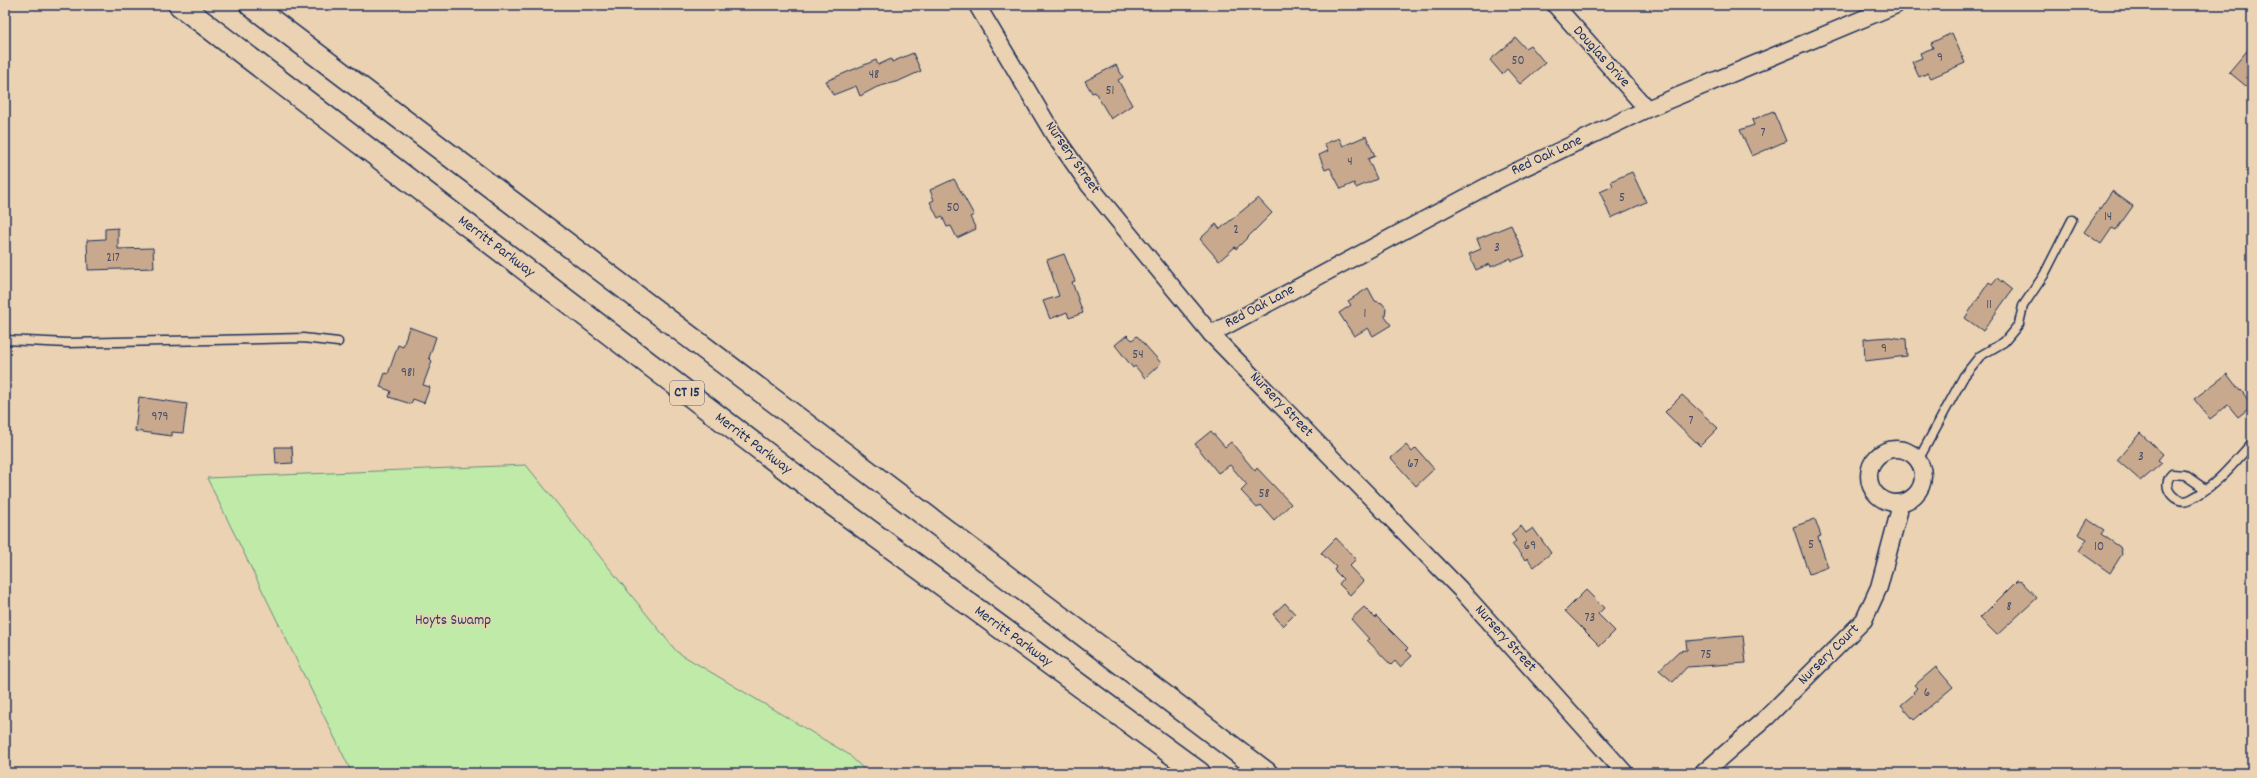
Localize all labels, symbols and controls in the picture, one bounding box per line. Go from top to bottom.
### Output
street label: Douglas Drive [1567,21,1635,93]
house number: 9 [1937,49,1943,68]
house number: 50 [1511,52,1525,71]
house number: 48 [869,66,879,85]
house number: 51 [1106,82,1114,101]
street label: Nursery Street [1039,117,1105,199]
house number: 7 [1761,124,1766,143]
street label: Red Oak Lane [1508,130,1587,182]
house number: 4 [1347,153,1353,172]
house number: 5 [1619,189,1625,208]
house number: 50 [946,199,960,218]
house number: 14 [2104,208,2112,227]
street label: Merritt Parkway [453,210,540,284]
house number: 2 [1233,221,1239,240]
house number: 3 [1494,239,1500,258]
house number: 217 [106,249,120,268]
street label: Red Oak Lane [1221,279,1299,335]
house number: 11 [1986,296,1992,315]
house number: 1 [1364,305,1366,324]
house number: 9 [1881,340,1887,359]
house number: 54 [1132,346,1144,365]
house number: 981 [401,364,415,383]
street label: Nursery Street [1244,367,1318,443]
road number: CT 15 [670,381,704,405]
street label: Merritt Parkway [710,407,797,481]
house number: 979 [152,408,168,427]
house number: 7 [1689,412,1694,431]
house number: 3 [2138,448,2144,467]
house number: 67 [1407,455,1419,474]
house number: 58 [1258,485,1270,504]
house number: 5 [1808,536,1814,555]
house number: 69 [1524,537,1536,556]
house number: 10 [2094,538,2104,557]
house number: 8 [2006,598,2012,617]
street label: Nursery Street [1469,600,1542,678]
street label: Merritt Parkway [969,601,1057,674]
house number: 73 [1585,609,1595,628]
park label: Hoyts Swamp [415,610,491,632]
street label: Nursery Court [1793,619,1865,691]
house number: 75 [1701,646,1712,665]
house number: 6 [1924,684,1930,703]

